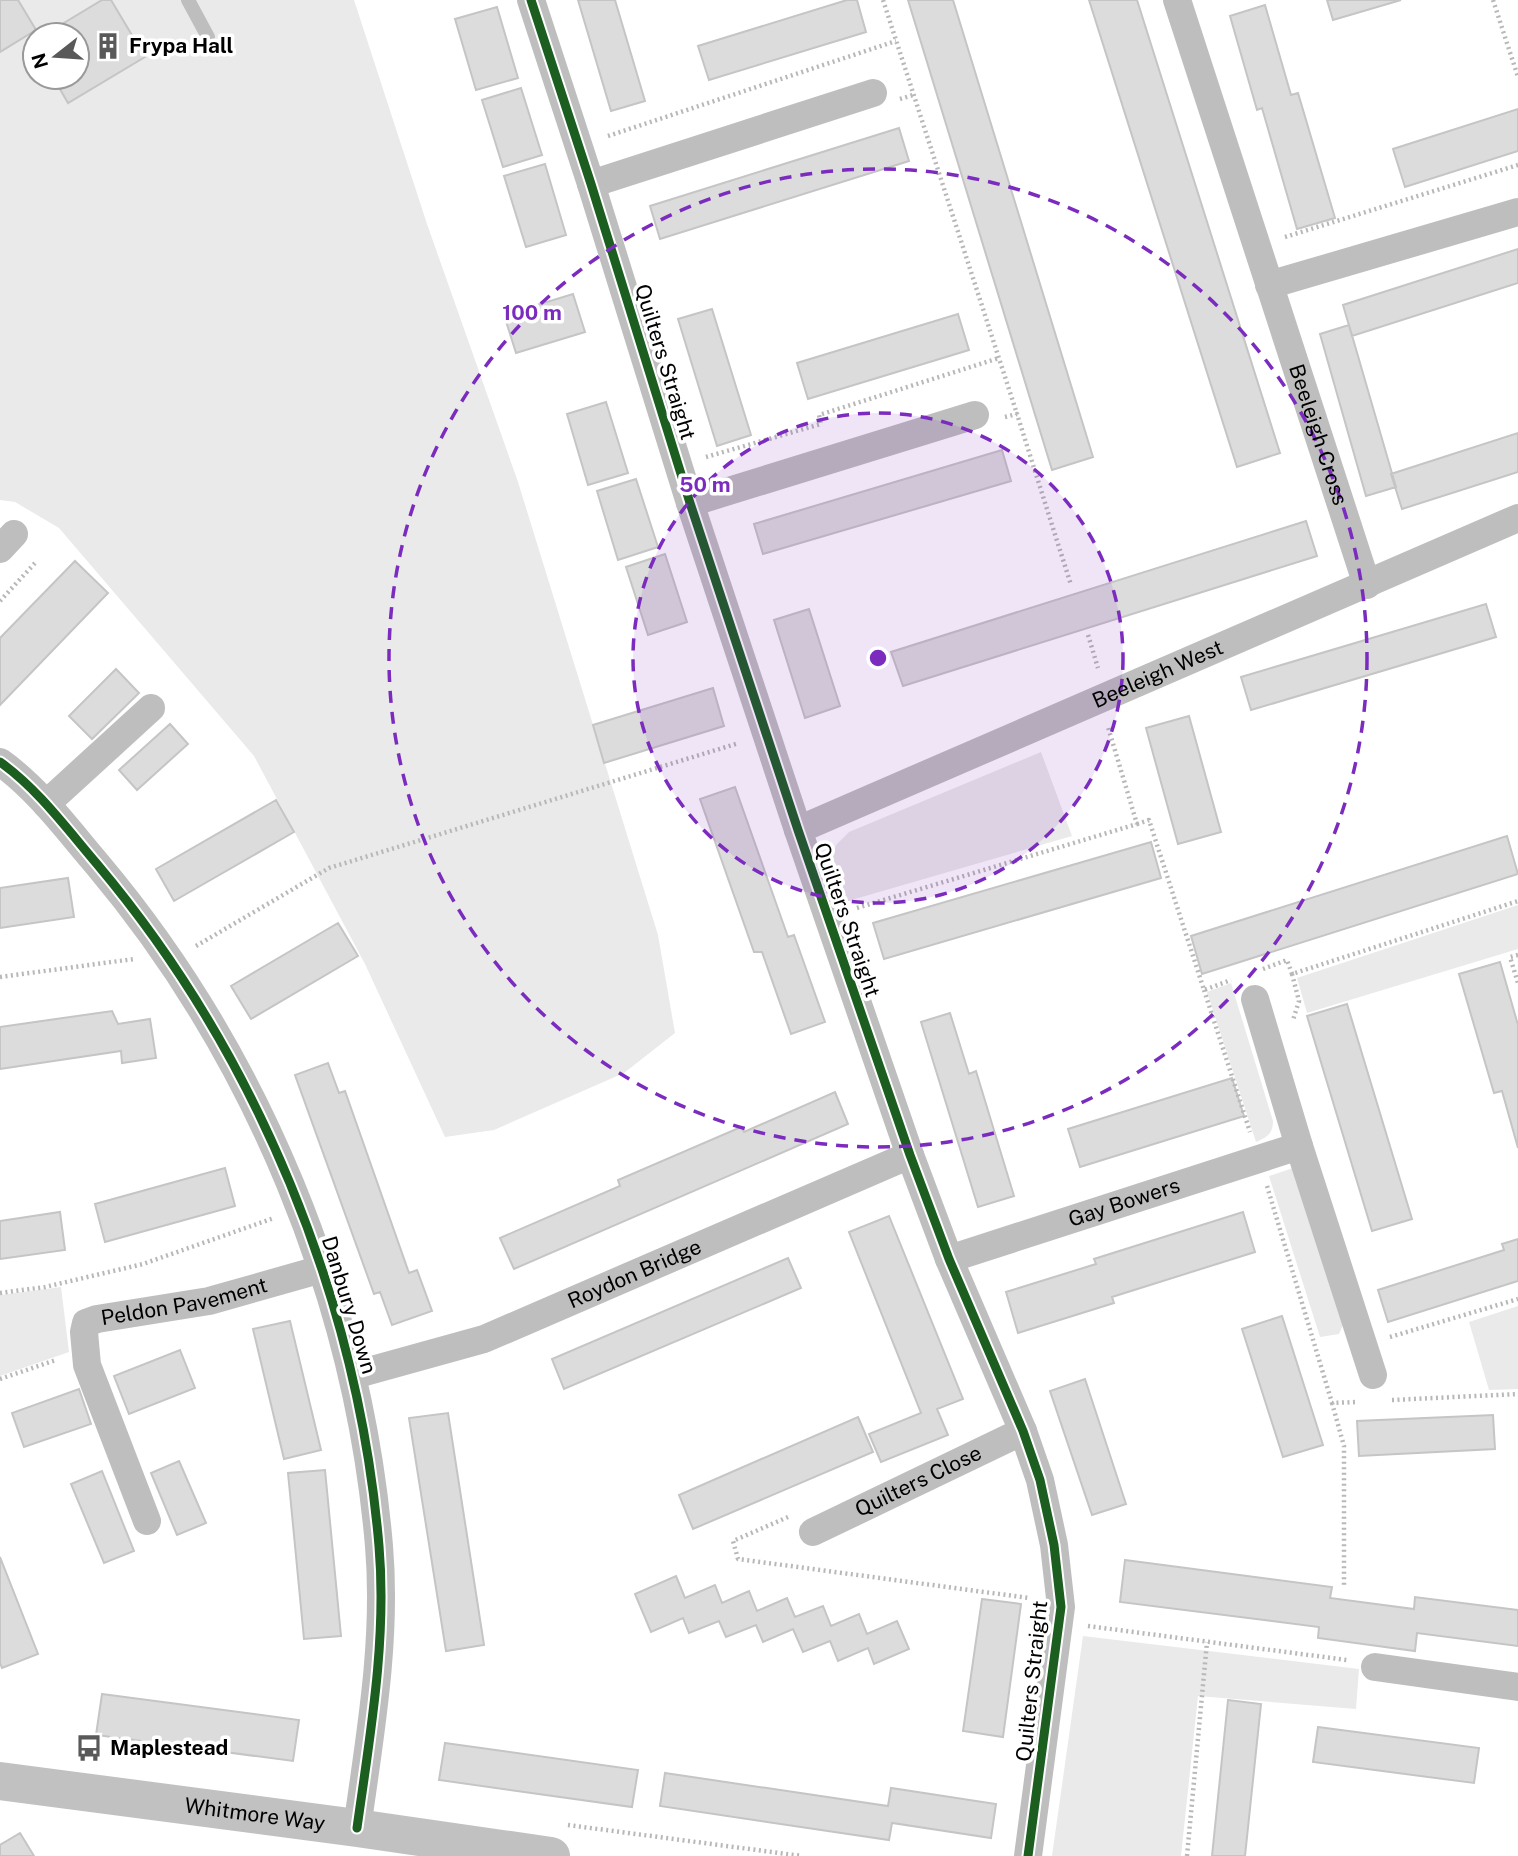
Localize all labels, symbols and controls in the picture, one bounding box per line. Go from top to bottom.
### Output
north arrow [21,21,91,91]
building icon: Frypa Hall [93,31,123,61]
place label: Frypa Hall [129,33,234,58]
text: N [27,51,52,71]
street label: Quilters Straight [630,281,701,443]
text: 100 m [502,300,562,325]
street label: Beeleigh Cross [1284,361,1353,508]
text: 50 m [679,472,731,497]
street label: Beeleigh West [1088,634,1227,713]
centre of rings [866,646,890,670]
street label: Quilters Straight [809,839,886,1000]
street label: Gay Bowers [1065,1172,1183,1232]
street label: Danbury Down [317,1233,382,1377]
street label: Roydon Bridge [564,1234,705,1313]
street label: Peldon Pavement [99,1272,270,1330]
street label: Quilters Close [851,1440,985,1522]
street label: Quilters Straight [1011,1599,1052,1763]
bus stop icon: Maplestead [74,1733,104,1763]
place label: Maplestead [110,1735,228,1760]
street label: Whitmore Way [183,1792,327,1836]

